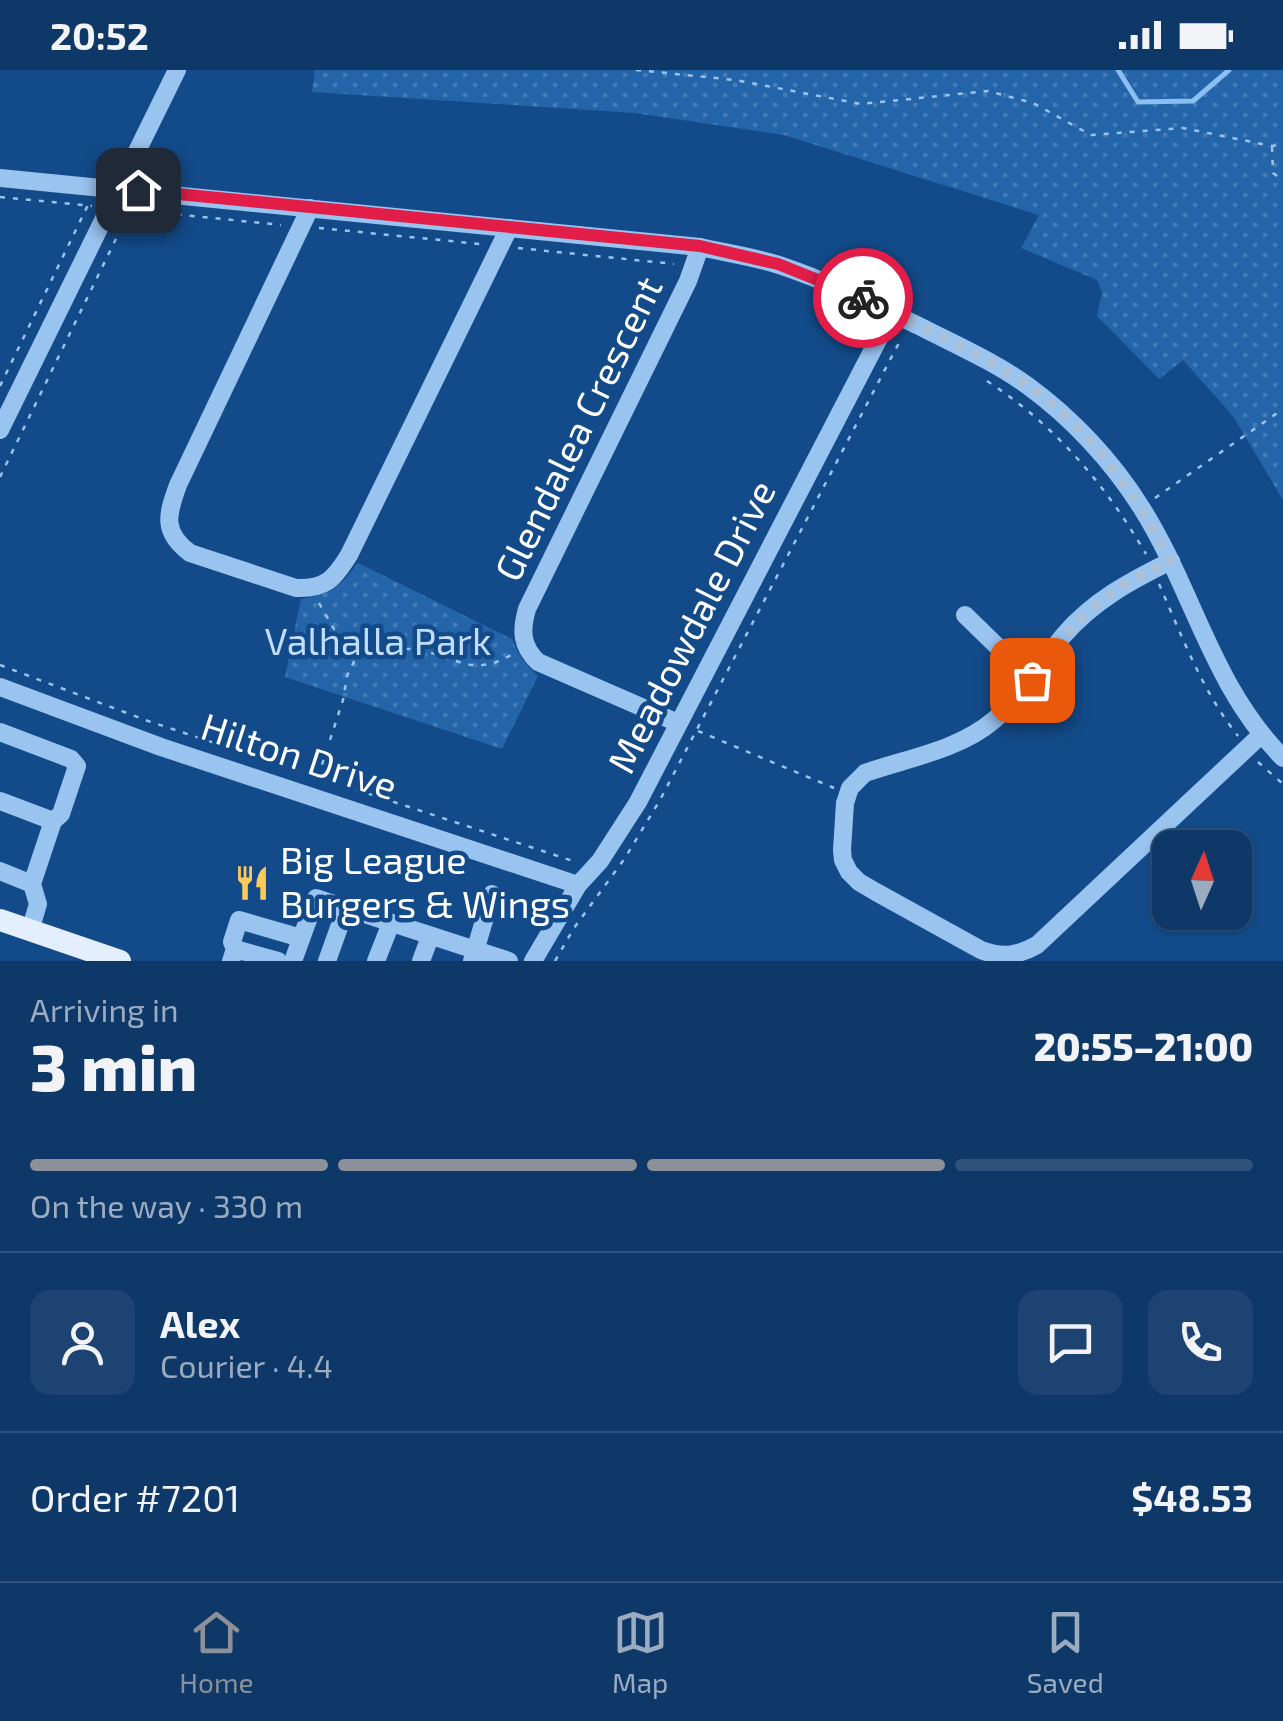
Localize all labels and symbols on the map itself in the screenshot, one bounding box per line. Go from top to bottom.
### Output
pin [96,148,181,233]
courier [813,248,913,348]
street label: Glendalea Crescent [484,269,671,588]
street label: Meadowdale Drive [597,472,784,780]
park label: Valhalla Park [265,617,491,663]
pin [990,638,1075,723]
street label: Hilton Drive [196,702,403,808]
north arrow [1152,830,1252,930]
place label: Big League Burgers & Wings [280,836,570,926]
restaurant icon: Big League Burgers & Wings [233,864,271,902]

